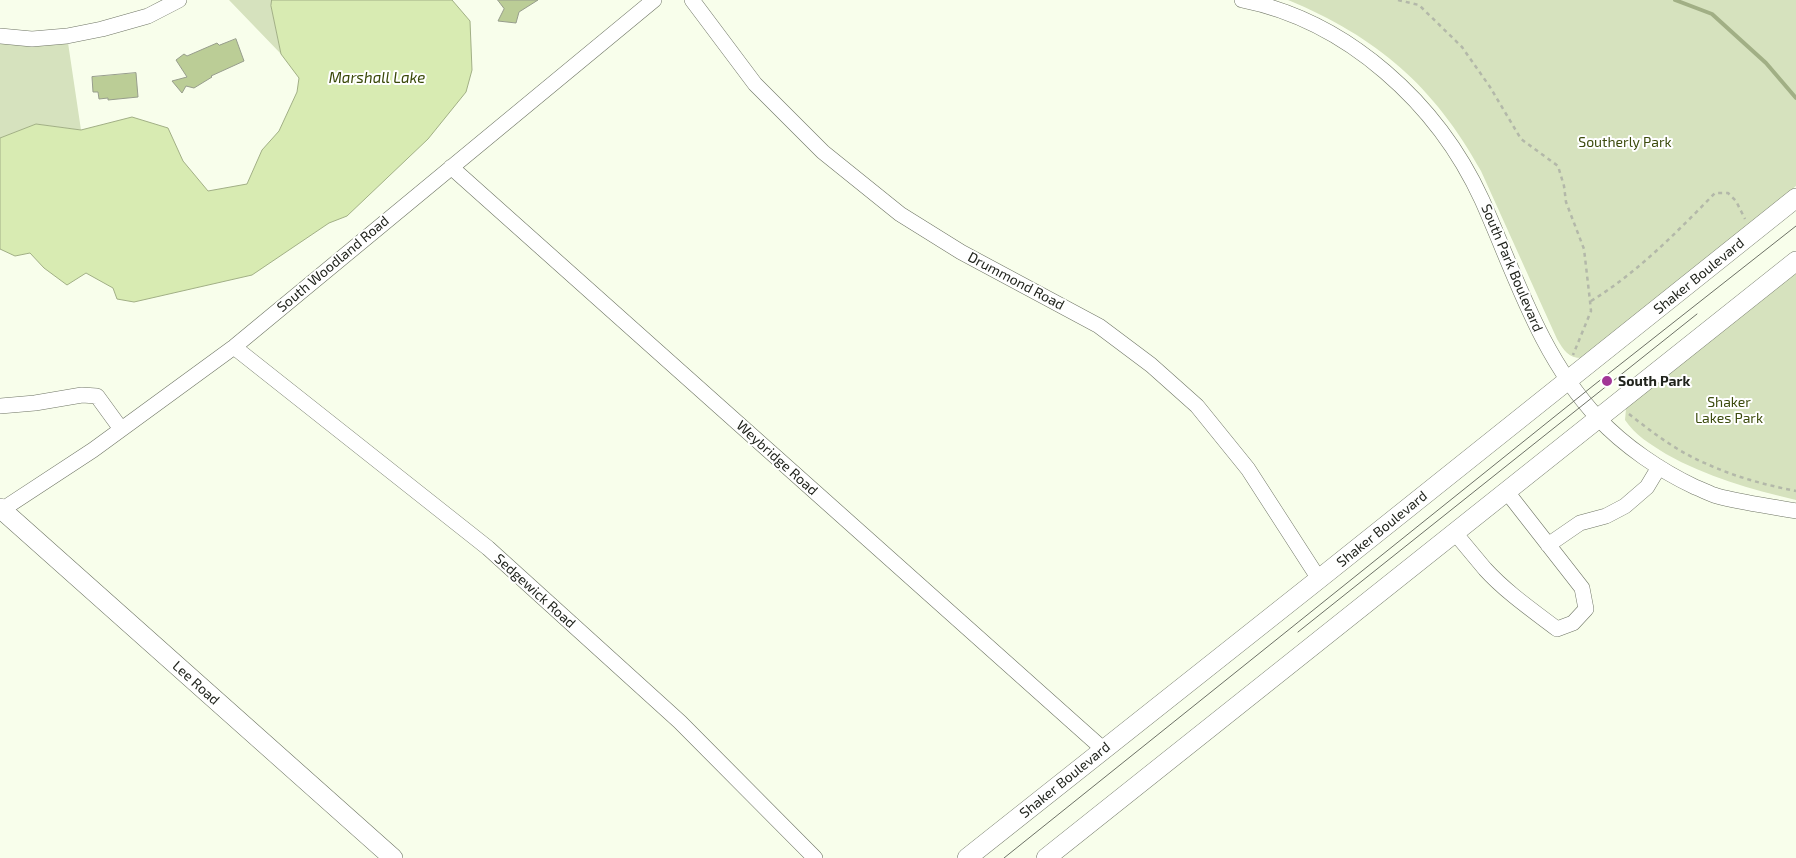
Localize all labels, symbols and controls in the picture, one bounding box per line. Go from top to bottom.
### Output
water label: Marshall Lake [329,69,425,87]
park label: Southerly Park [1578,134,1672,150]
street label: South Park Boulevard [1478,202,1546,334]
street label: South Woodland Road [274,212,392,316]
street label: Shaker Boulevard [1650,234,1748,318]
street label: Drummond Road [965,248,1067,314]
place label: South Park [1618,373,1690,389]
marker: South Park [1600,374,1614,388]
park label: Shaker Lakes Park [1695,394,1763,427]
street label: Weybridge Road [733,417,821,499]
street label: Shaker Boulevard [1333,487,1431,571]
street label: Sedgewick Road [491,550,579,632]
street label: Lee Road [169,657,223,709]
street label: Shaker Boulevard [1016,738,1114,822]

